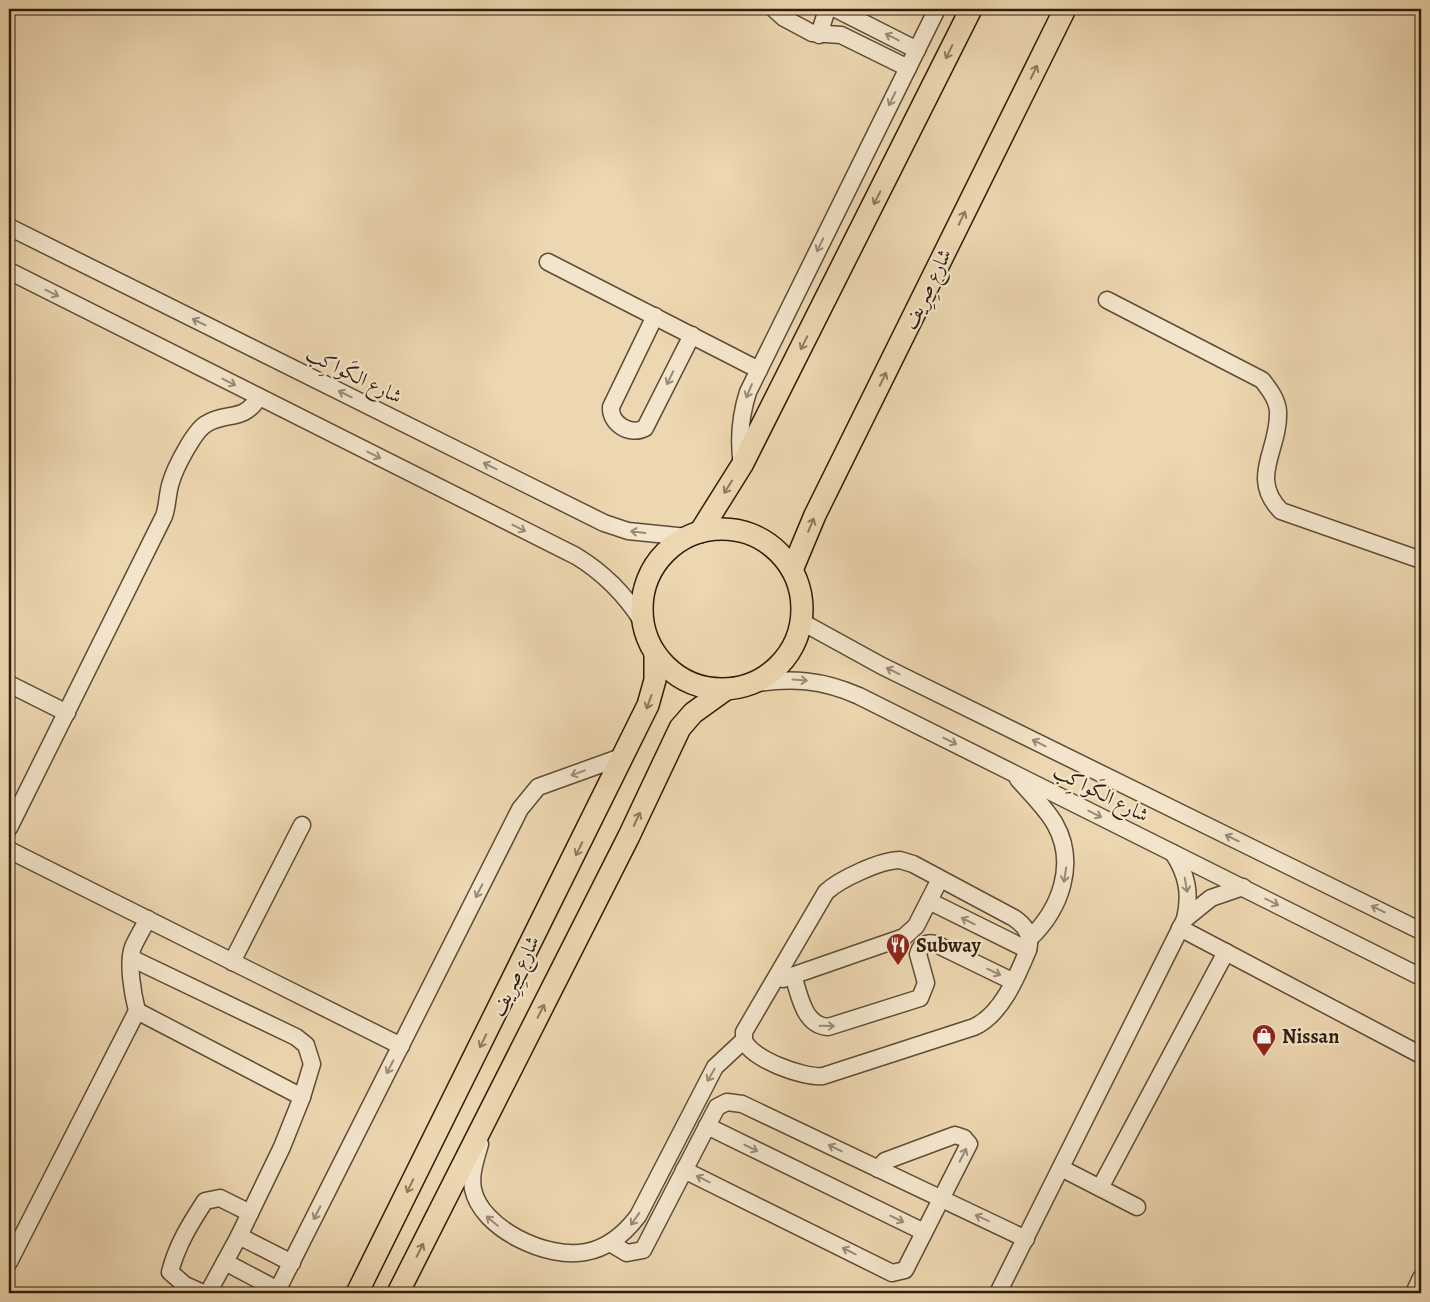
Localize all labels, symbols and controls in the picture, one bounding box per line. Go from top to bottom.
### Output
one-way arrow [884,32,899,42]
one-way arrow [944,45,954,60]
one-way arrow [1030,65,1039,80]
one-way arrow [887,92,897,107]
one-way arrow [872,190,881,205]
one-way arrow [957,210,967,225]
one-way arrow [815,237,824,252]
street label: شارع صِرِيف [896,244,962,336]
one-way arrow [44,289,59,298]
one-way arrow [192,317,207,326]
one-way arrow [799,335,808,350]
street label: شارع الكَواكِب [300,339,407,414]
one-way arrow [665,370,674,385]
one-way arrow [878,372,888,387]
one-way arrow [221,378,236,387]
one-way arrow [743,383,753,398]
one-way arrow [338,389,353,398]
one-way arrow [366,451,381,460]
one-way arrow [483,461,498,471]
one-way arrow [723,479,733,493]
one-way arrow [807,518,817,533]
one-way arrow [511,524,526,533]
one-way arrow [630,527,646,537]
one-way arrow [886,666,901,675]
one-way arrow [792,675,808,685]
one-way arrow [644,694,653,709]
one-way arrow [942,736,957,746]
one-way arrow [1032,738,1047,747]
street label: شارع الكَواكِب [1047,756,1154,832]
one-way arrow [571,769,586,778]
one-way arrow [1087,810,1102,819]
one-way arrow [633,812,642,827]
one-way arrow [1225,833,1240,842]
one-way arrow [574,841,584,856]
one-way arrow [1060,866,1070,882]
one-way arrow [1182,876,1192,892]
one-way arrow [474,883,483,898]
one-way arrow [1264,898,1279,907]
one-way arrow [1370,904,1385,914]
one-way arrow [961,916,976,925]
street label: شارع صِرِيف [484,931,550,1023]
restaurant icon: Subway [885,932,911,966]
place label: Subway [916,932,982,959]
one-way arrow [986,967,1001,977]
one-way arrow [536,1004,546,1019]
one-way arrow [819,1021,835,1030]
shop icon: Nissan [1251,1023,1277,1057]
place label: Nissan [1282,1023,1340,1050]
one-way arrow [478,1033,487,1048]
one-way arrow [385,1060,395,1075]
one-way arrow [705,1068,715,1082]
one-way arrow [743,1143,758,1153]
one-way arrow [828,1143,843,1152]
one-way arrow [958,1148,968,1163]
one-way arrow [696,1174,711,1183]
one-way arrow [405,1179,415,1194]
one-way arrow [312,1205,322,1220]
one-way arrow [630,1212,640,1226]
one-way arrow [974,1213,989,1223]
one-way arrow [889,1214,904,1224]
one-way arrow [486,1215,499,1226]
one-way arrow [416,1243,425,1258]
one-way arrow [841,1246,856,1256]

